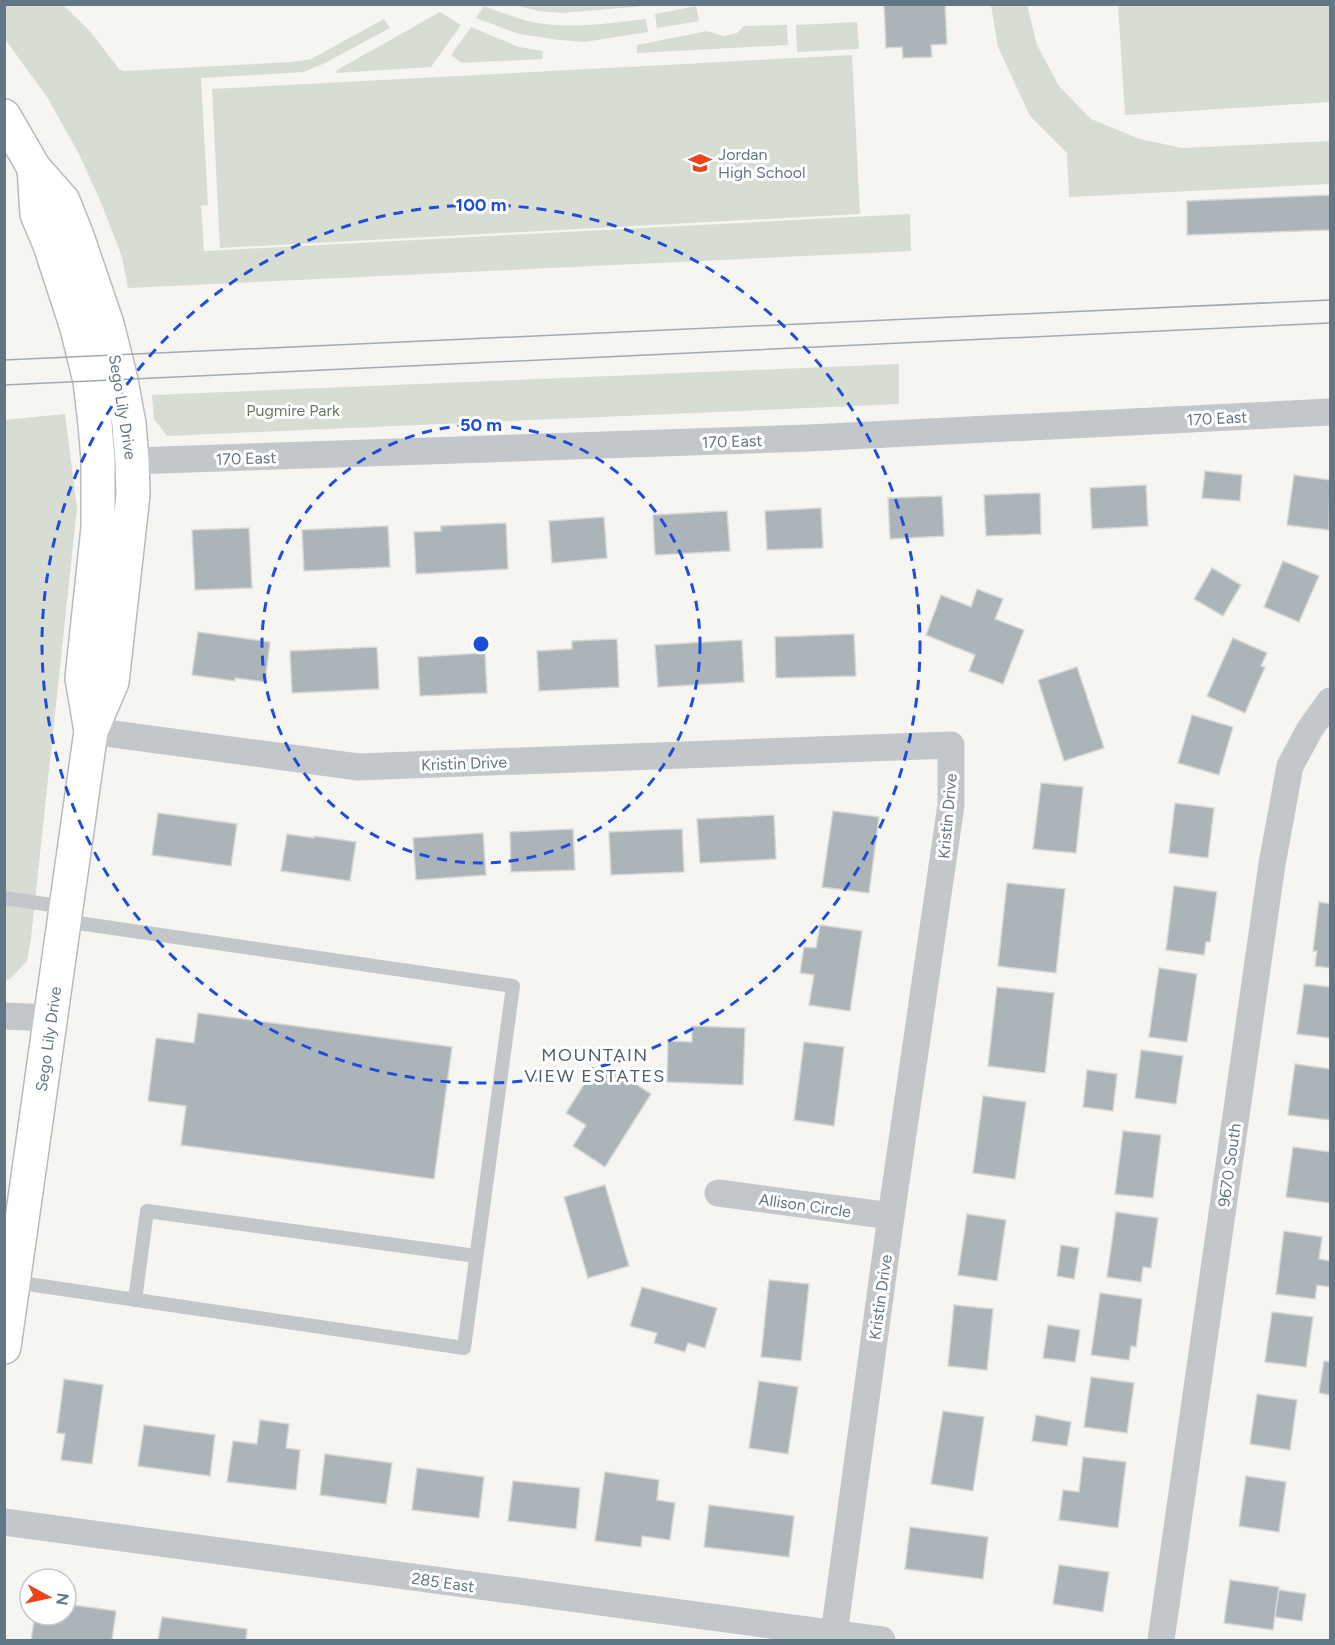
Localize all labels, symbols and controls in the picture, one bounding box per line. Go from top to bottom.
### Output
place label: Jordan High School [718,145,806,182]
school or university icon: Jordan High School [687,150,713,176]
text: 100 m [456,194,506,216]
street label: Sego Lily Drive [105,353,140,461]
park label: Pugmire Park [246,401,340,420]
street label: 170 East [1186,407,1248,430]
text: 50 m [460,414,502,436]
street label: 170 East [701,431,763,452]
street label: 170 East [215,448,277,469]
centre of rings [471,634,491,654]
street label: Kristin Drive [421,752,508,774]
street label: Kristin Drive [934,772,961,860]
street label: Sego Lily Drive [32,985,65,1093]
district label: MOUNTAIN VIEW ESTATES [524,1044,666,1087]
street label: 9670 South [1214,1122,1245,1208]
street label: Allison Circle [758,1190,852,1221]
street label: Kristin Drive [865,1253,896,1341]
north arrow [18,1567,78,1627]
street label: 285 East [410,1569,475,1596]
text: N [52,1592,73,1606]

